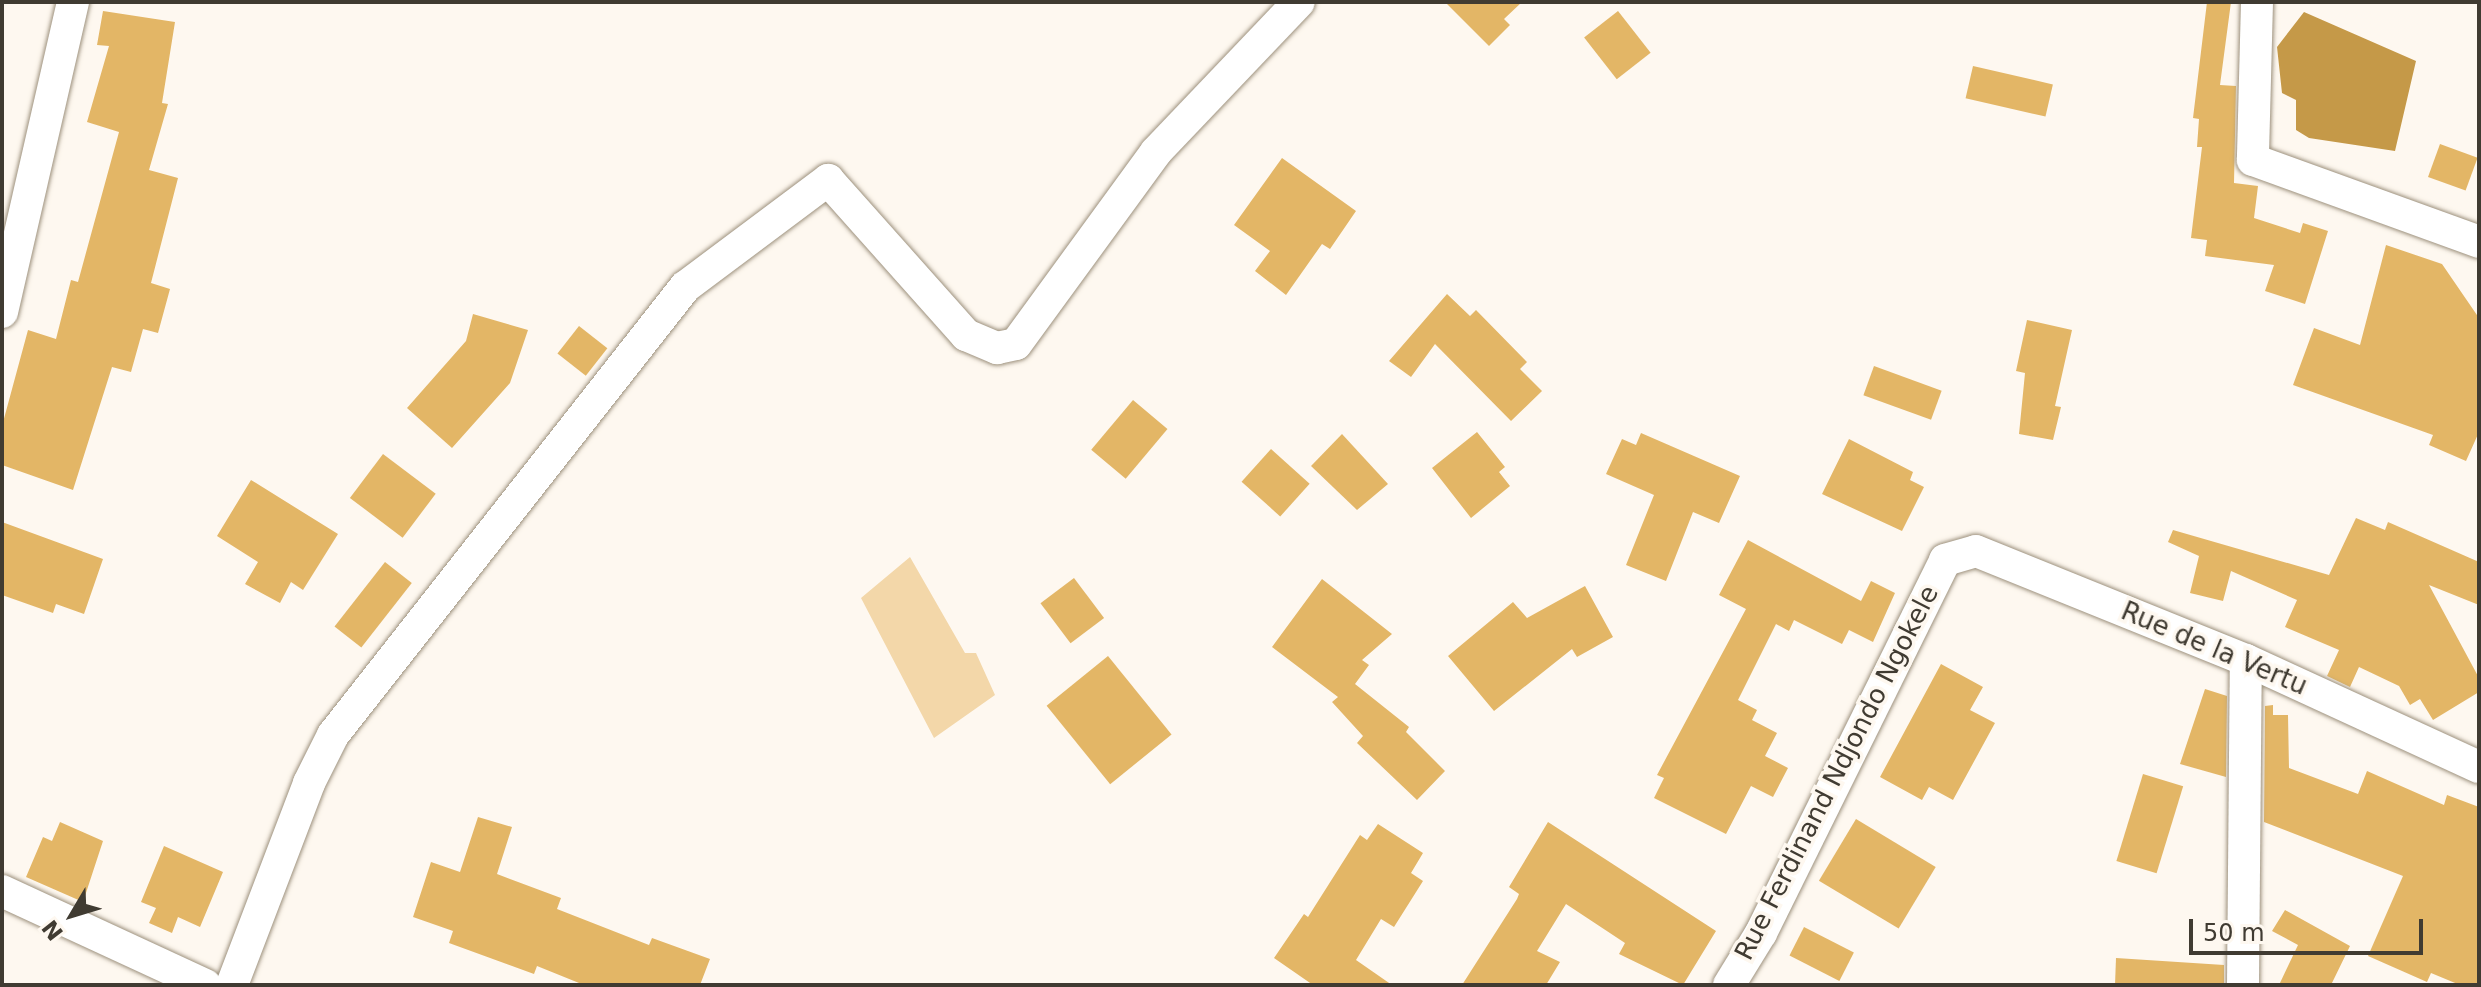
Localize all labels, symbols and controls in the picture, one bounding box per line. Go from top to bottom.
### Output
street label: Rue Ferdinand Ndjondo Ngokele [1729,580,1945,966]
street label: Rue de la Vertu [2116,596,2312,702]
north arrow [32,875,112,955]
scale bar [2193,903,2427,953]
text: N [37,915,68,945]
text: 50 m [2203,919,2265,947]

